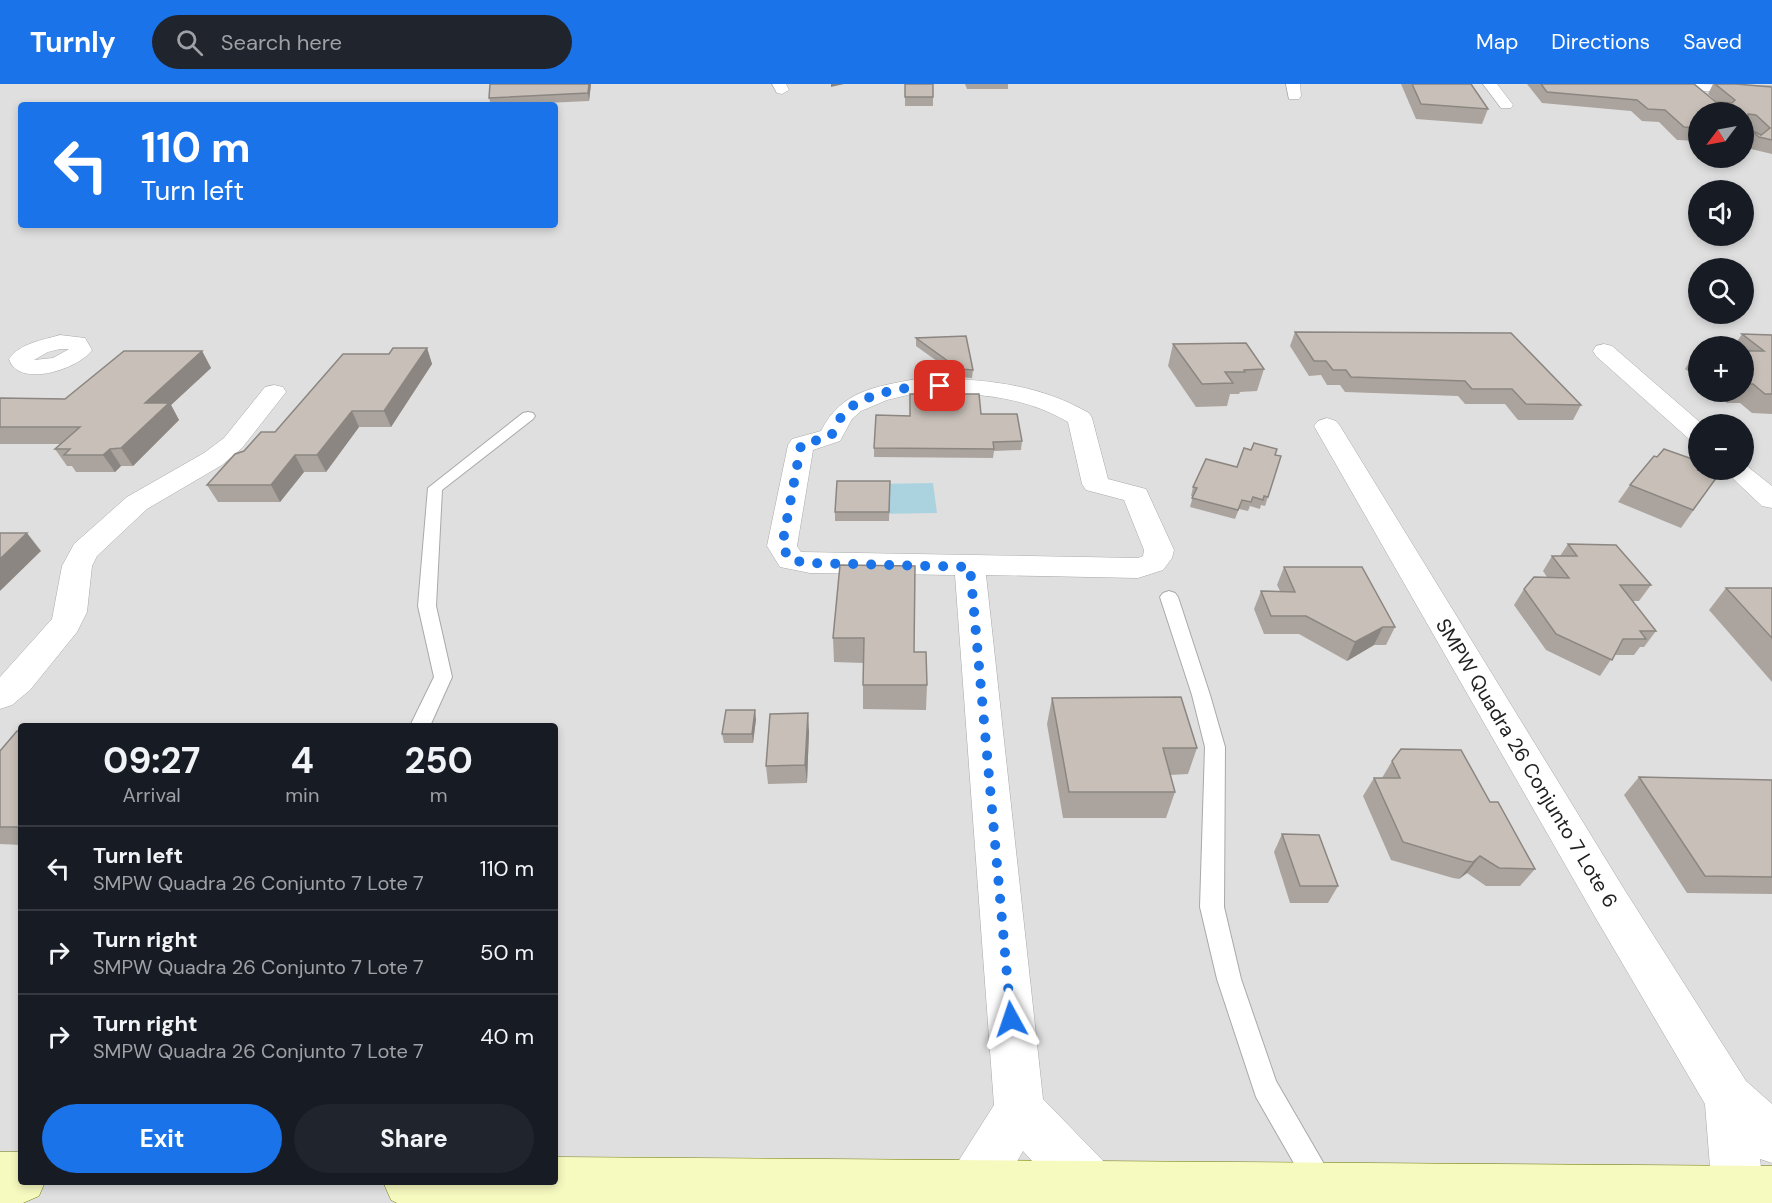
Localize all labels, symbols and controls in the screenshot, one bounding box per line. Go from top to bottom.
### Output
search box [152,15,572,69]
text: Turnly [30,24,116,61]
icon: search [173,26,206,59]
text: Search here [221,28,342,57]
text: Map [1476,28,1518,56]
text: Directions [1551,28,1650,56]
text: Saved [1683,28,1742,56]
north arrow [1688,102,1754,168]
map controls [1688,102,1754,480]
text: 110 m [141,120,251,175]
icon: left [42,126,120,204]
text: Turn left [141,173,244,208]
button: sound [1688,180,1754,246]
button: search [1688,258,1754,324]
button: + [1688,336,1754,402]
pin [914,360,965,411]
icon: arrive [923,369,956,402]
button: − [1688,414,1754,480]
street label: SMPW Quadra 26 Conjunto 7 Lote 6 [1430,614,1624,912]
text: 09:27 [103,737,200,784]
text: 4 [291,737,314,784]
text: 250 [404,737,473,784]
text: Arrival [123,782,181,808]
text: min [285,782,319,808]
text: m [430,782,448,808]
text: Turn left [93,841,183,870]
icon: left [42,852,75,885]
text: 110 m [480,854,534,883]
text: SMPW Quadra 26 Conjunto 7 Lote 7 [93,870,424,896]
text: Turn right [93,925,198,954]
icon: right [42,936,75,969]
text: 50 m [480,938,534,967]
text: SMPW Quadra 26 Conjunto 7 Lote 7 [93,954,424,980]
position arrow [979,987,1043,1051]
text: Turn right [93,1009,198,1038]
icon: right [42,1020,75,1053]
text: 40 m [480,1022,534,1051]
text: SMPW Quadra 26 Conjunto 7 Lote 7 [93,1038,424,1064]
button: Exit [42,1104,282,1173]
button: Share [294,1104,534,1173]

